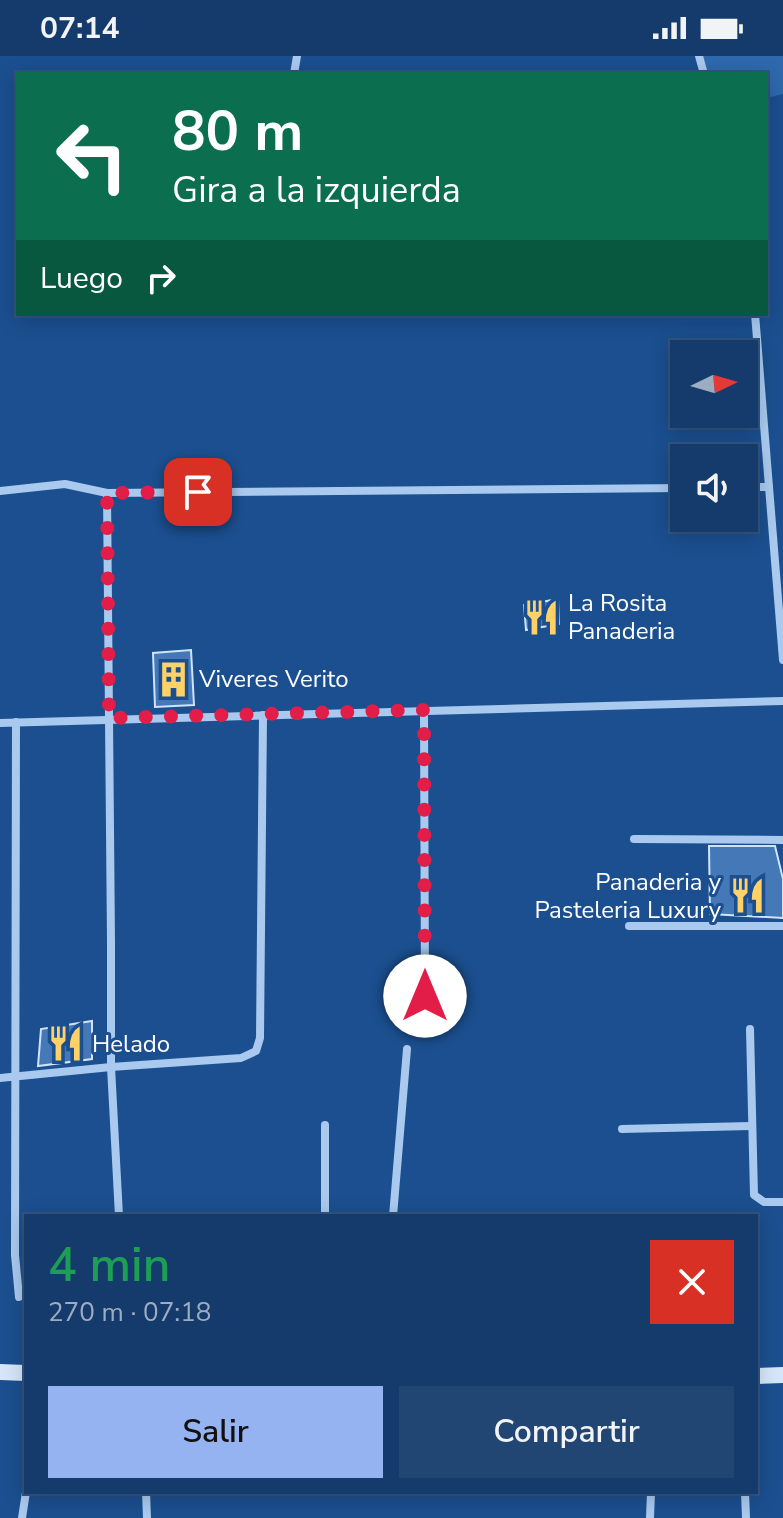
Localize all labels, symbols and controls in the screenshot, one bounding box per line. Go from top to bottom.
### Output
text: 07:14 [40,8,119,49]
text: 80 m [172,93,303,170]
icon: left [40,104,144,208]
text: Gira a la izquierda [172,166,461,215]
icon: right [139,256,183,300]
text: Luego [40,258,123,299]
north arrow [670,340,758,428]
map controls [670,340,758,532]
button: sound [670,444,758,532]
pin [164,458,232,526]
icon: arrive [176,470,220,514]
place label: La Rosita Panaderia [568,587,675,647]
restaurant icon: La Rosita Panaderia [523,598,561,636]
building icon: Viveres Verito [154,660,192,698]
place label: Viveres Verito [198,663,349,695]
place label: Panaderia y Pasteleria Luxury [534,866,722,926]
restaurant icon: Panaderia y Pasteleria Luxury [728,877,766,915]
position arrow [383,954,467,1038]
restaurant icon: Helado [47,1025,85,1063]
place label: Helado [92,1028,170,1060]
text: 4 min [48,1232,170,1298]
button: close [650,1240,734,1324]
text: 270 m · 07:18 [48,1295,211,1330]
button: Salir [48,1386,383,1478]
button: Compartir [399,1386,734,1478]

